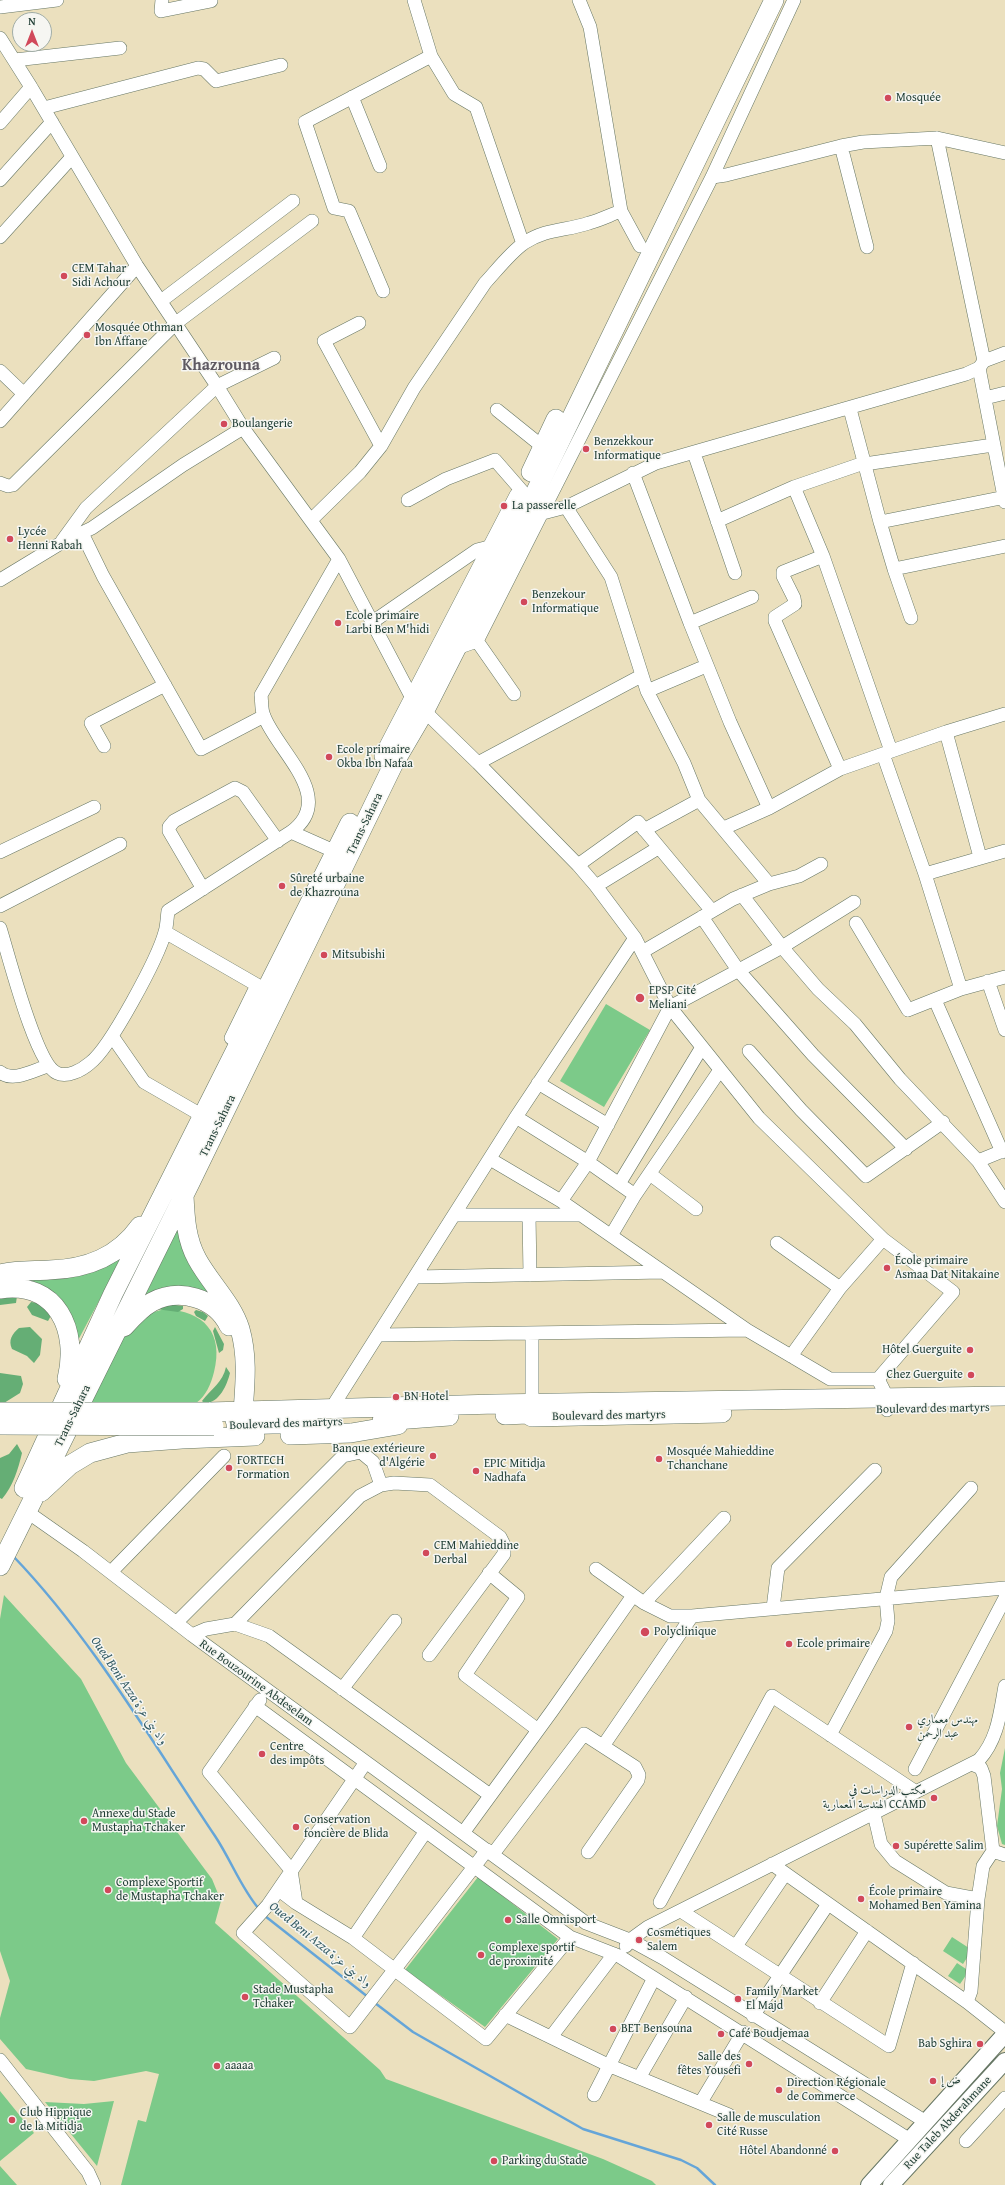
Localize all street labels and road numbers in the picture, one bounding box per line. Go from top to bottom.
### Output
street label: Trans-Sahara [344,791,386,857]
street label: Trans-Sahara [197,1093,239,1159]
street label: Trans-Sahara [52,1383,94,1449]
street label: Boulevard des martyrs [876,1401,990,1417]
street label: Boulevard des martyrs [552,1408,666,1424]
street label: Boulevard des martyrs [229,1415,343,1433]
street label: Rue Bouzourine Abdeselam [196,1637,316,1729]
street label: Rue Taleb Abderahmane [901,2073,995,2173]

